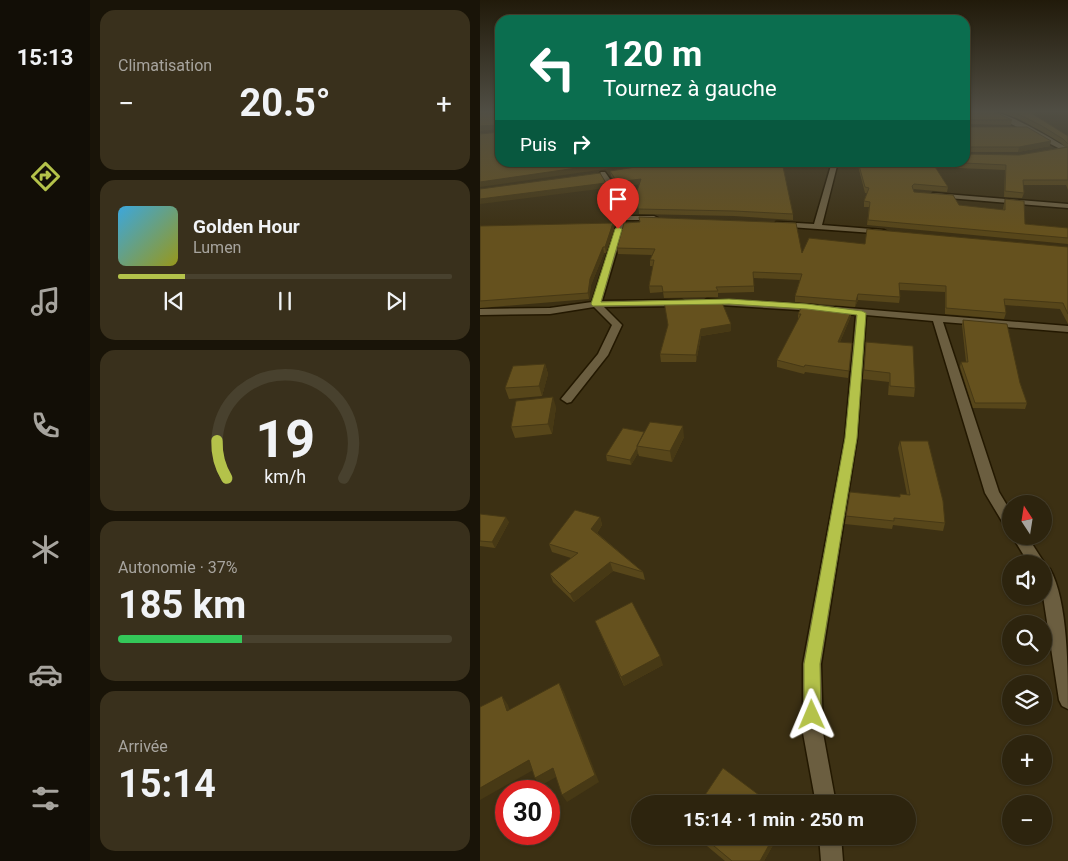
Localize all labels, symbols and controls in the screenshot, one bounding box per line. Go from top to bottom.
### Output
text: 120 m [603,34,702,75]
icon: left [520,35,585,100]
text: 15:13 [17,45,73,70]
text: Climatisation [118,56,212,75]
text: Tournez à gauche [603,76,777,101]
text: 20.5° [239,81,331,125]
text: − [118,87,134,120]
text: + [436,87,452,120]
icon: right [567,130,595,158]
text: Puis [520,133,557,156]
icon: directions [28,159,63,194]
pin [597,178,639,229]
icon: arrive [604,185,632,213]
text: Golden Hour [193,215,300,238]
text: Lumen [193,238,241,257]
icon: music [28,284,63,319]
icon: previous [160,287,188,315]
icon: pause [271,287,299,315]
icon: next [382,287,410,315]
icon: phone [28,408,63,443]
text: 19 [255,409,315,470]
text: km/h [264,466,306,487]
north arrow [1002,495,1052,545]
map controls [1002,495,1052,845]
icon: climate [28,532,63,567]
button: sound [1002,555,1052,605]
text: Autonomie · 37% [118,558,238,577]
text: 185 km [118,583,246,627]
button: search [1002,615,1052,665]
icon: car [28,657,63,692]
button: layers [1002,675,1052,725]
position arrow [785,688,837,740]
button: + [1002,735,1052,785]
text: Arrivée [118,737,168,756]
text: 15:14 [118,762,216,806]
speed limit sign: 30 [495,780,560,845]
icon: filters [28,781,63,816]
button: − [1002,795,1052,845]
text: 15:14 · 1 min · 250 m [683,808,864,831]

